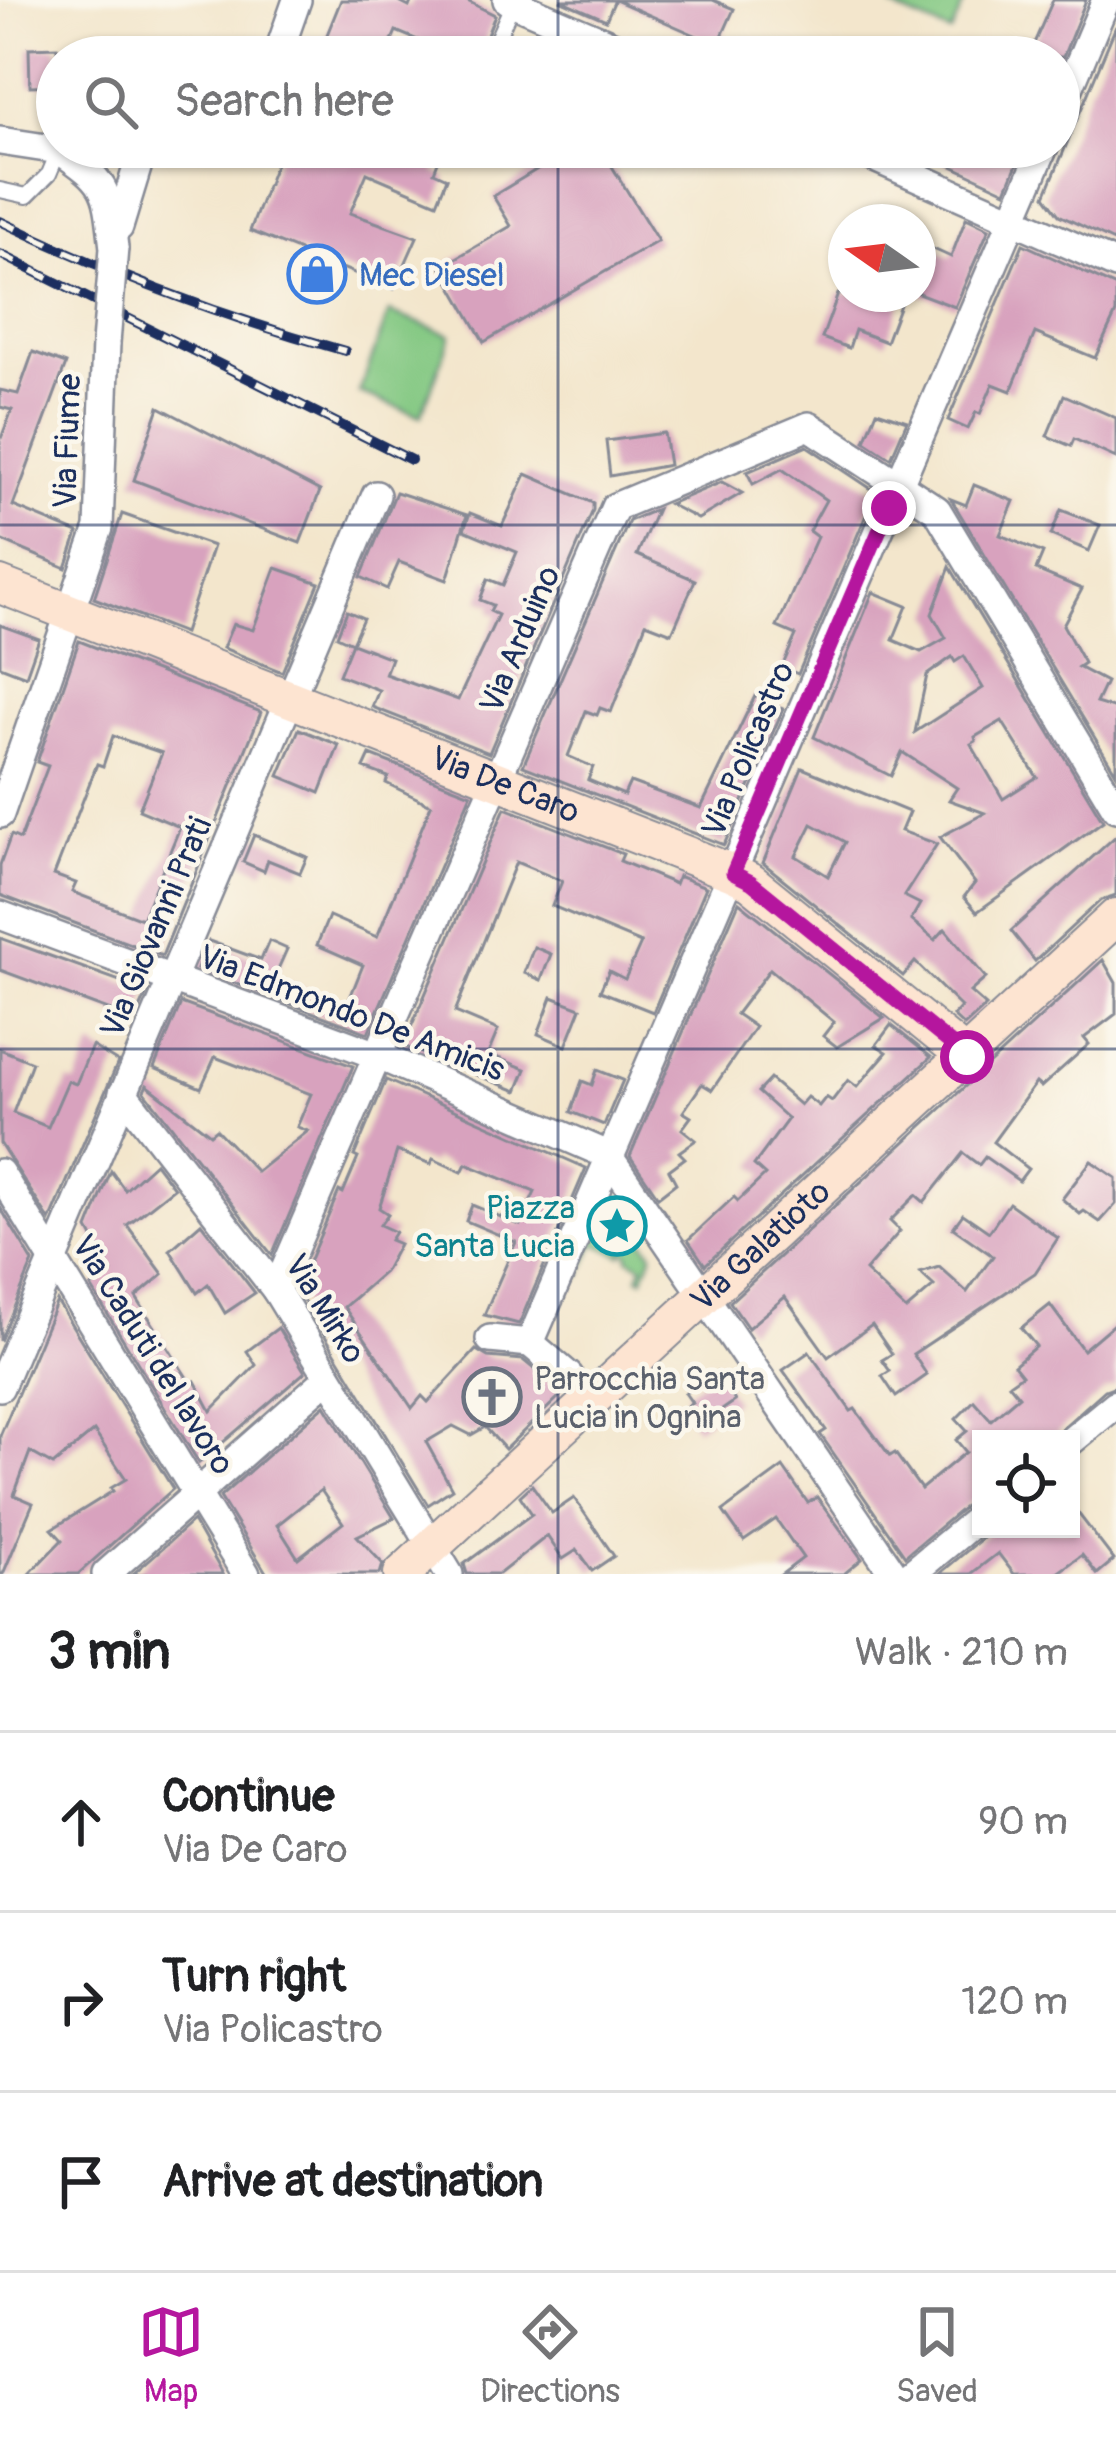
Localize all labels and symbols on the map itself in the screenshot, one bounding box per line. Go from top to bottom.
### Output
north arrow [828,204,936,312]
shop icon: Mec Diesel [286,243,348,305]
place label: Mec Diesel [359,255,505,296]
street label: Via Fiume [45,373,90,509]
route end [862,481,916,535]
street label: Via Arduino [471,560,570,719]
street label: Via Policastro [693,656,804,844]
street label: Via De Caro [424,737,585,833]
street label: Via Giovanni Prati [91,811,221,1044]
street label: Via Edmondo De Amicis [193,936,511,1091]
route start [940,1030,994,1084]
street label: Via Galatioto [682,1171,839,1321]
place label: Piazza Santa Lucia [414,1188,575,1267]
place icon: Piazza Santa Lucia [586,1195,648,1257]
street label: Via Caduti del lavoro [62,1227,243,1482]
street label: Via Mirko [275,1247,374,1371]
place label: Parrocchia Santa Lucia in Ognina [534,1359,765,1438]
church icon: Parrocchia Santa Lucia in Ognina [461,1366,523,1428]

